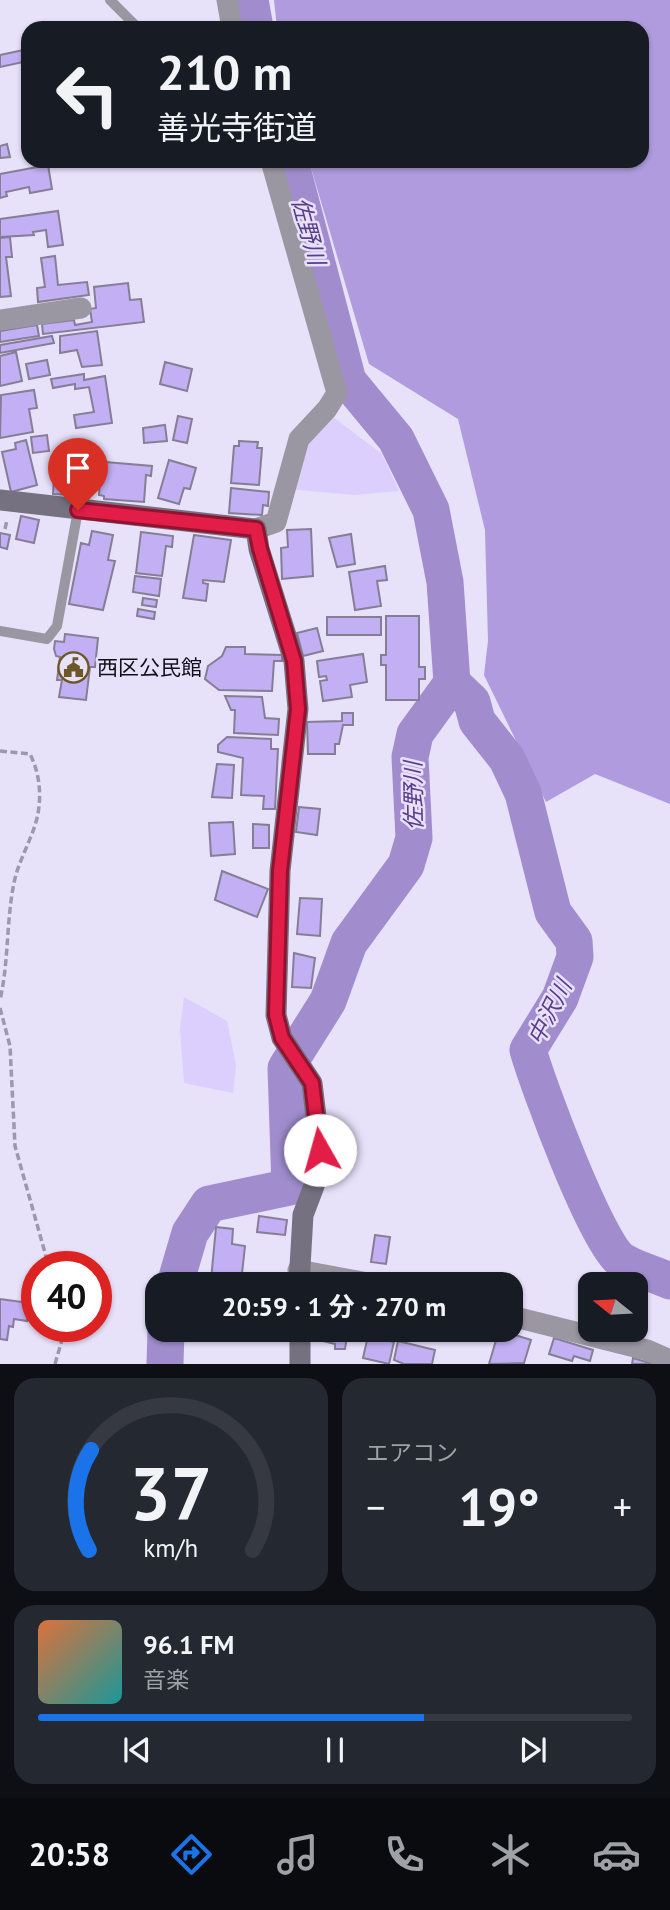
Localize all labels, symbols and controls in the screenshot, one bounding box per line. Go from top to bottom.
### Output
text: 210 m [157,40,292,104]
icon: left [42,49,133,140]
text: 善光寺街道 [157,106,317,148]
water label: 佐野川 [286,194,333,271]
pin [48,438,108,510]
icon: arrive [59,449,97,487]
public building icon: 西区公民館 [57,650,91,684]
place label: 西区公民館 [97,654,202,681]
water label: 佐野川 [398,758,428,831]
water label: 中沢川 [520,972,579,1049]
position arrow [283,1113,357,1187]
speed limit sign: 40 [21,1251,112,1342]
north arrow [578,1272,648,1342]
map controls [578,1272,648,1342]
text: 20:59 · 1 分 · 270 m [222,1290,446,1323]
text: エアコン [366,1438,458,1467]
text: 37 [130,1447,212,1541]
text: 19° [458,1473,540,1540]
text: − [366,1482,385,1531]
text: + [613,1482,632,1531]
text: km/h [144,1532,198,1564]
text: 96.1 FM [143,1628,234,1661]
text: 音楽 [143,1665,189,1694]
icon: previous [118,1731,156,1769]
icon: pause [316,1731,354,1769]
icon: next [514,1731,552,1769]
icon: directions [167,1830,216,1879]
icon: music [273,1830,322,1879]
icon: phone [380,1830,429,1879]
icon: climate [486,1830,535,1879]
icon: car [592,1830,641,1879]
text: 20:58 [29,1833,110,1875]

